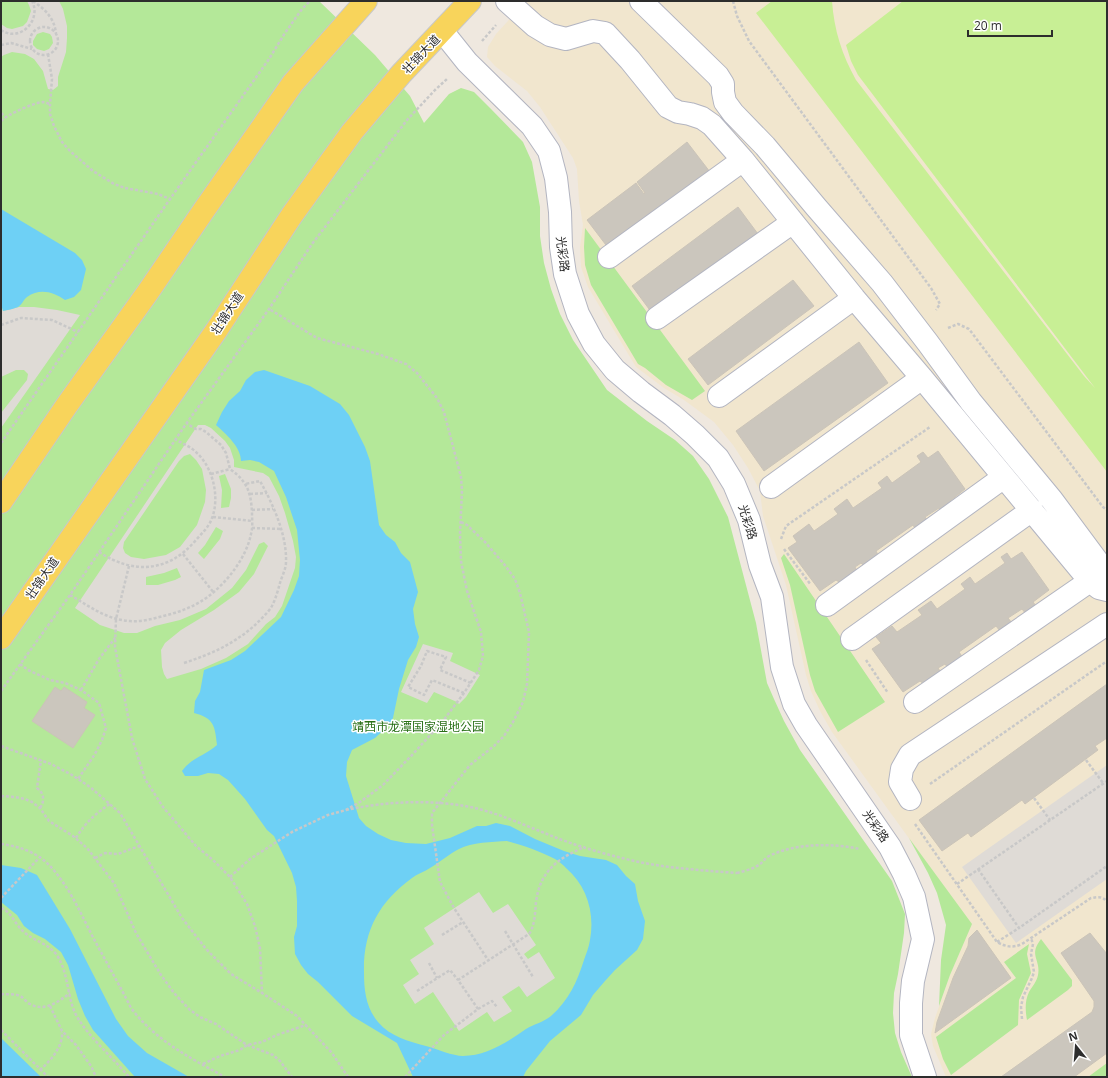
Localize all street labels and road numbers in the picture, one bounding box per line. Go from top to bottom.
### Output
street label: 壮锦大道 [398,31,444,77]
street label: 光彩路 [552,235,574,273]
street label: 壮锦大道 [207,288,247,338]
street label: 光彩路 [734,502,762,542]
street label: 壮锦大道 [21,553,63,603]
street label: 光彩路 [859,806,893,846]

